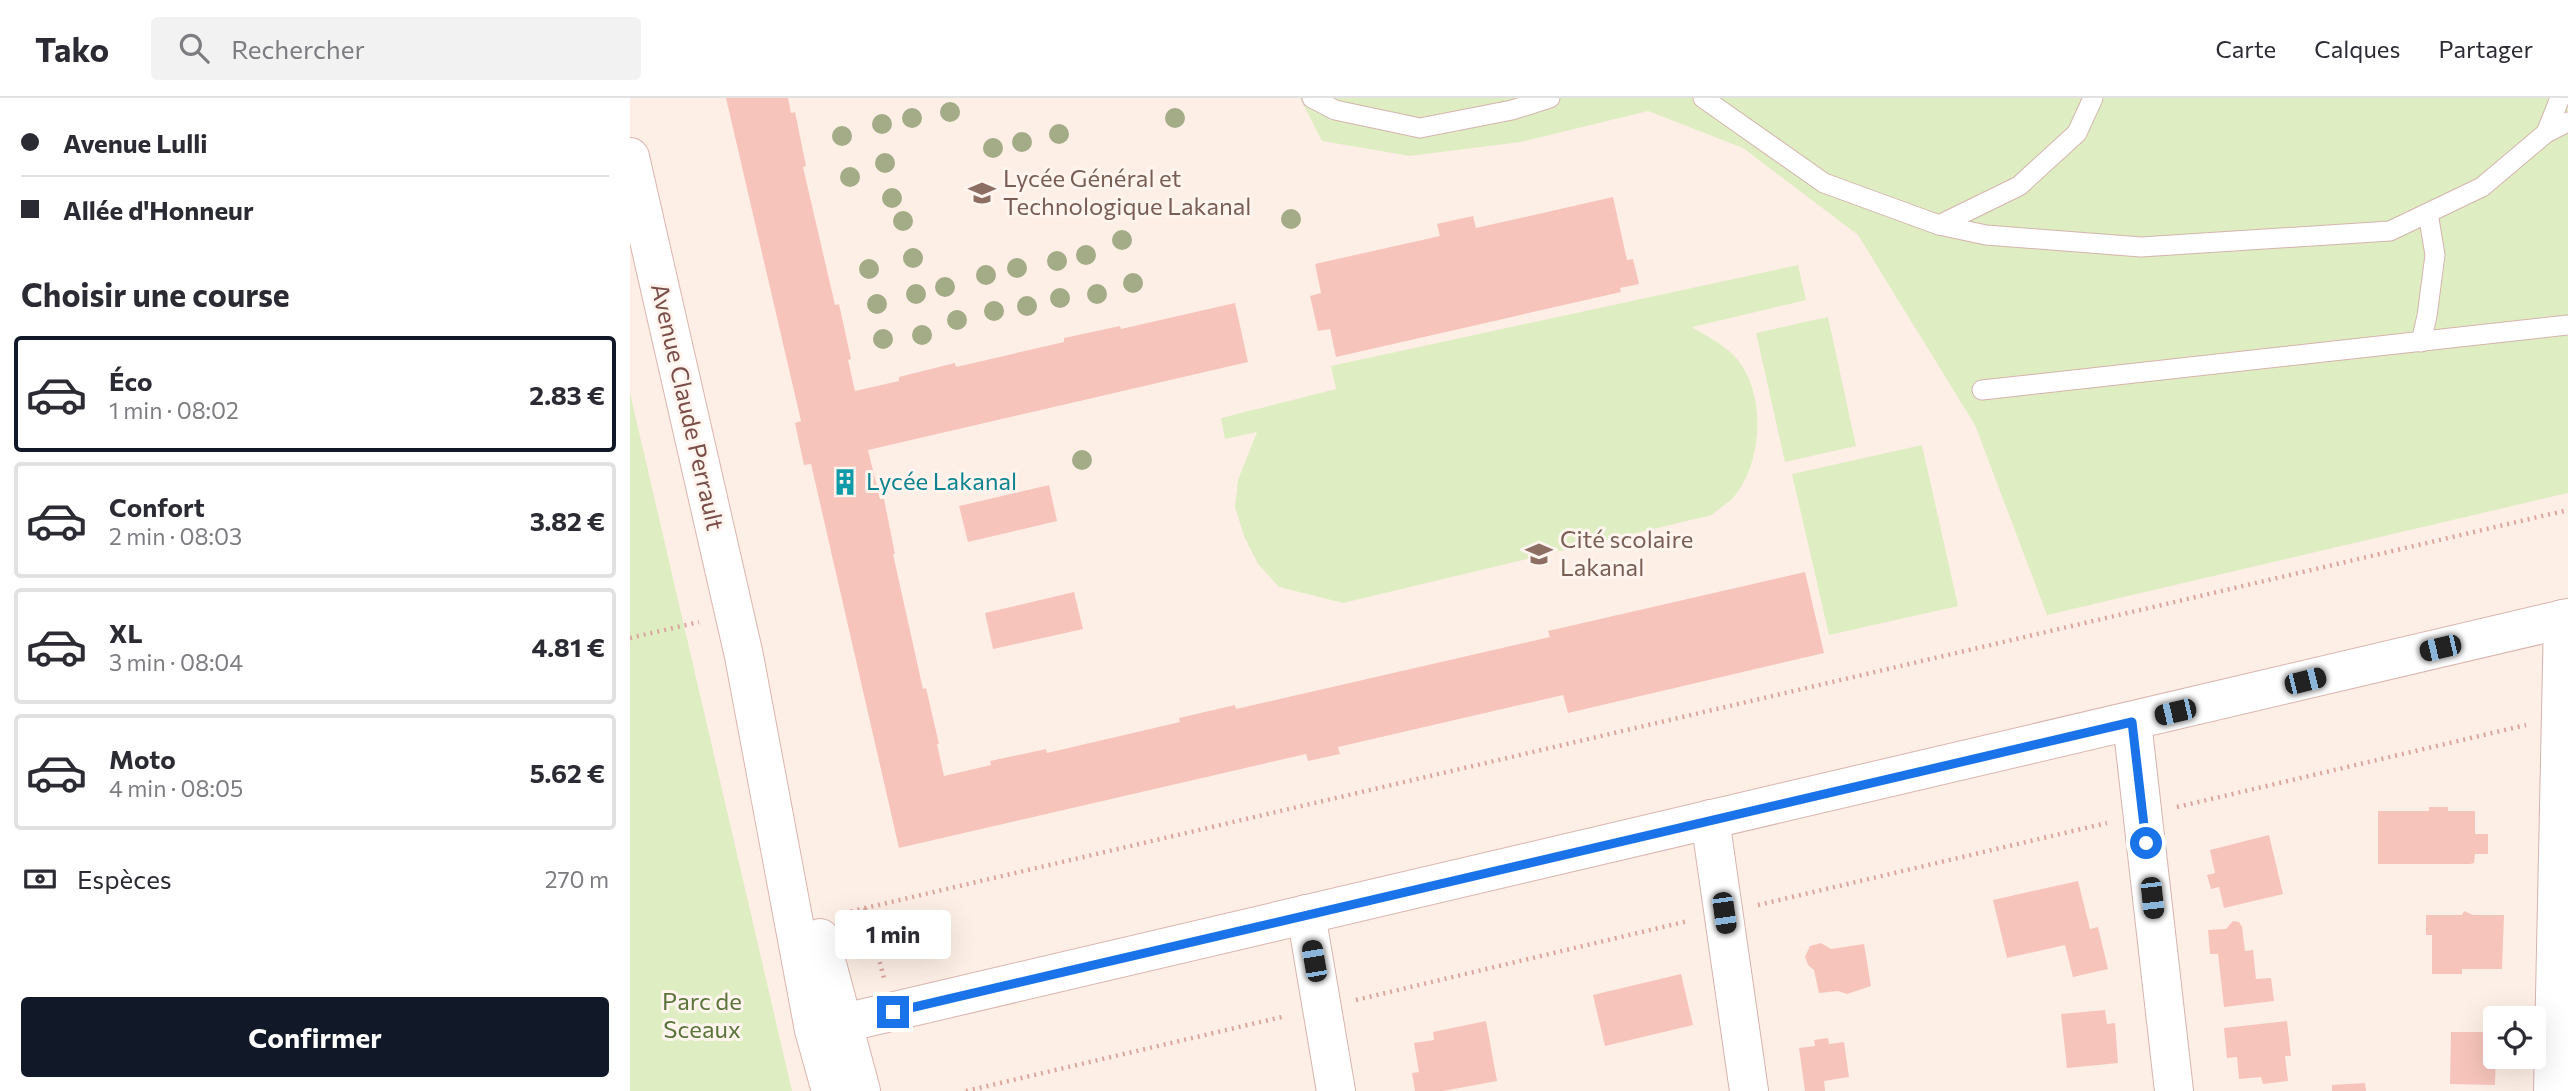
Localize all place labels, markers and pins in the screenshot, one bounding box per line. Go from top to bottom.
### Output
place label: Lycée Général et Technologique Lakanal [1003,163,1251,220]
school or university icon: Lycée Général et Technologique Lakanal [967,178,997,208]
place label: Lycée Lakanal [866,466,1017,495]
building icon: Lycée Lakanal [830,467,860,497]
place label: Cité scolaire Lakanal [1560,524,1693,581]
school or university icon: Cité scolaire Lakanal [1524,539,1554,569]

